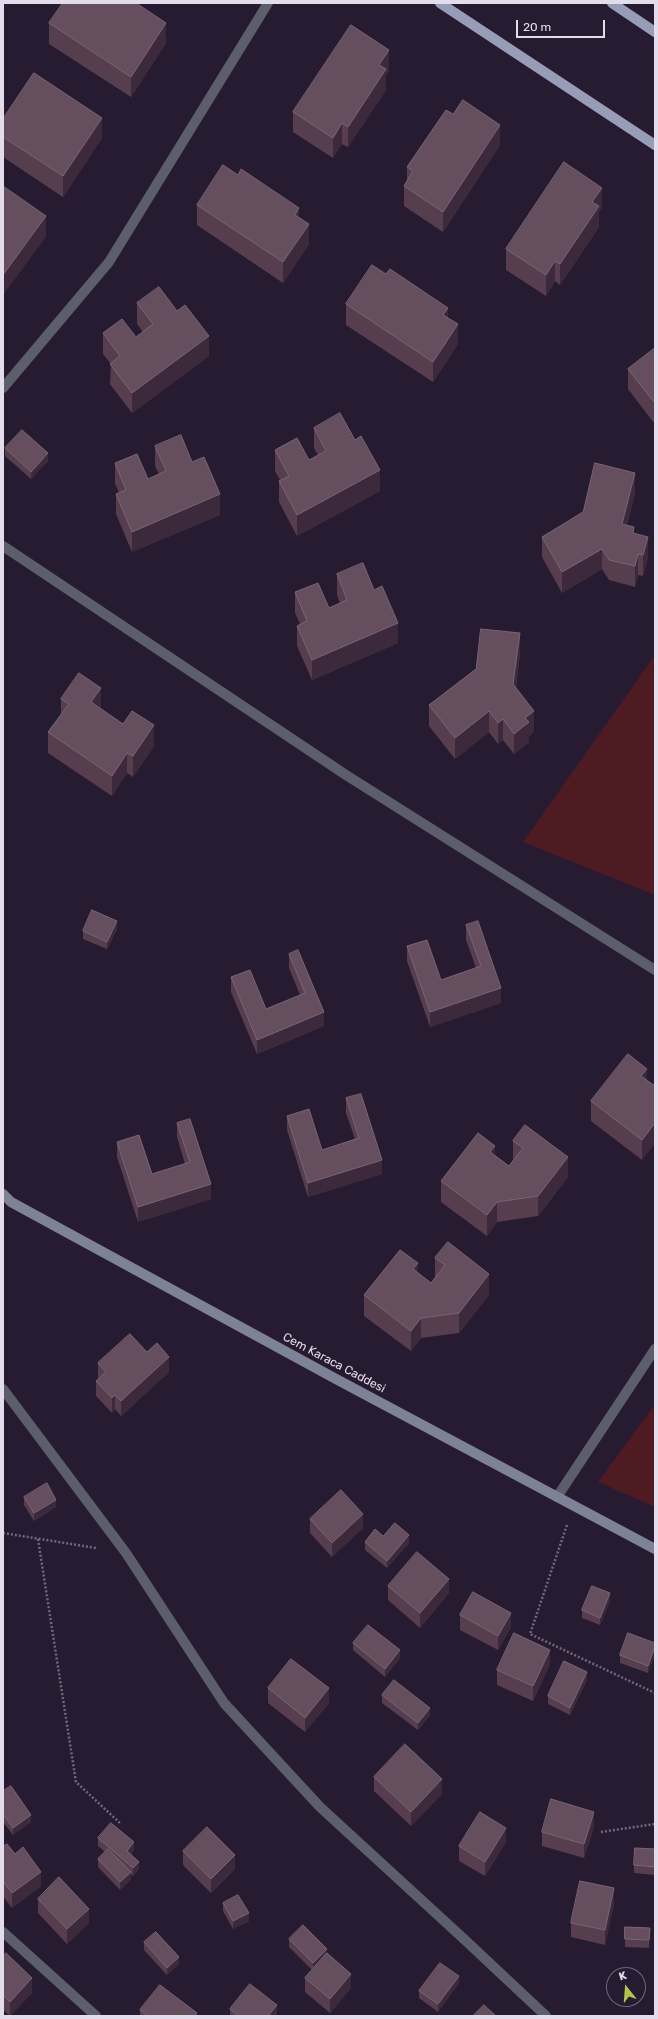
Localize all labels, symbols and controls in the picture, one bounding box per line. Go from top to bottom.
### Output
scale bar [518,12,607,38]
text: 20 m [523,20,551,34]
street label: Cem Karaca Caddesi [280,1330,388,1396]
north arrow [606,1967,646,2007]
text: K [617,1969,628,1983]

